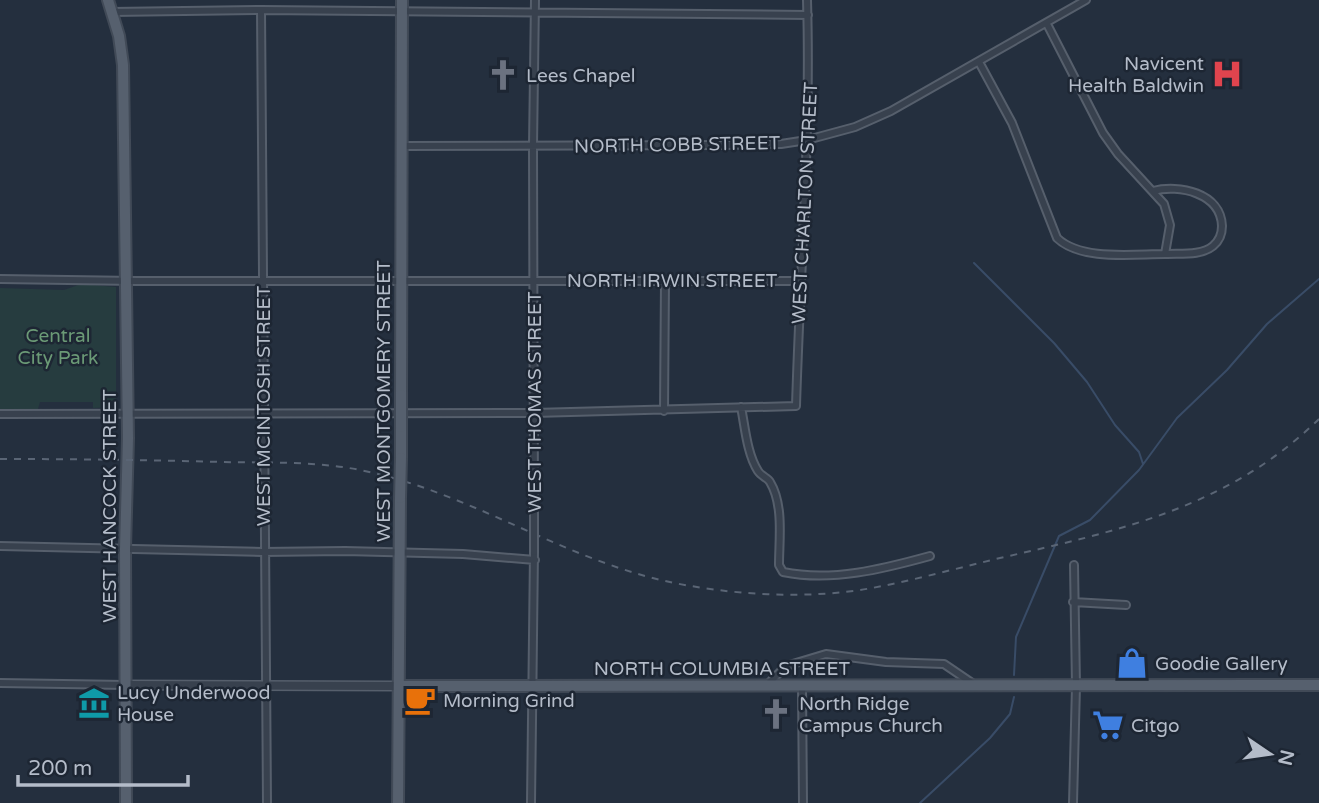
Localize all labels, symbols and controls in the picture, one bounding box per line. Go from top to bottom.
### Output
place label: Navicent Health Baldwin [1068,53,1204,97]
hospital icon: Navicent Health Baldwin [1210,57,1244,91]
church icon: Lees Chapel [486,58,520,92]
place label: Lees Chapel [526,65,635,87]
street label: WEST CHARLTON STREET [788,81,822,325]
street label: NORTH COBB STREET [574,132,781,158]
street label: WEST MONTGOMERY STREET [373,260,395,542]
street label: NORTH IRWIN STREET [567,270,778,292]
street label: WEST MCINTOSH STREET [253,285,275,526]
street label: WEST THOMAS STREET [524,291,546,513]
park label: Central City Park [18,325,98,369]
street label: WEST HANCOCK STREET [99,389,121,623]
shop icon: Goodie Gallery [1115,646,1149,680]
place label: Goodie Gallery [1155,653,1288,675]
street label: NORTH COLUMBIA STREET [594,658,851,680]
place label: Lucy Underwood House [117,682,270,726]
cafe icon: Morning Grind [403,683,437,717]
museum icon: Lucy Underwood House [77,686,111,720]
place label: Morning Grind [443,690,575,712]
place label: North Ridge Campus Church [799,693,943,737]
church icon: North Ridge Campus Church [759,697,793,731]
supermarket icon: Citgo [1091,708,1125,742]
place label: Citgo [1131,715,1180,737]
north arrow [1235,719,1305,789]
scale bar [18,744,187,788]
text: N [1273,748,1298,768]
text: 200 m [28,756,92,781]

